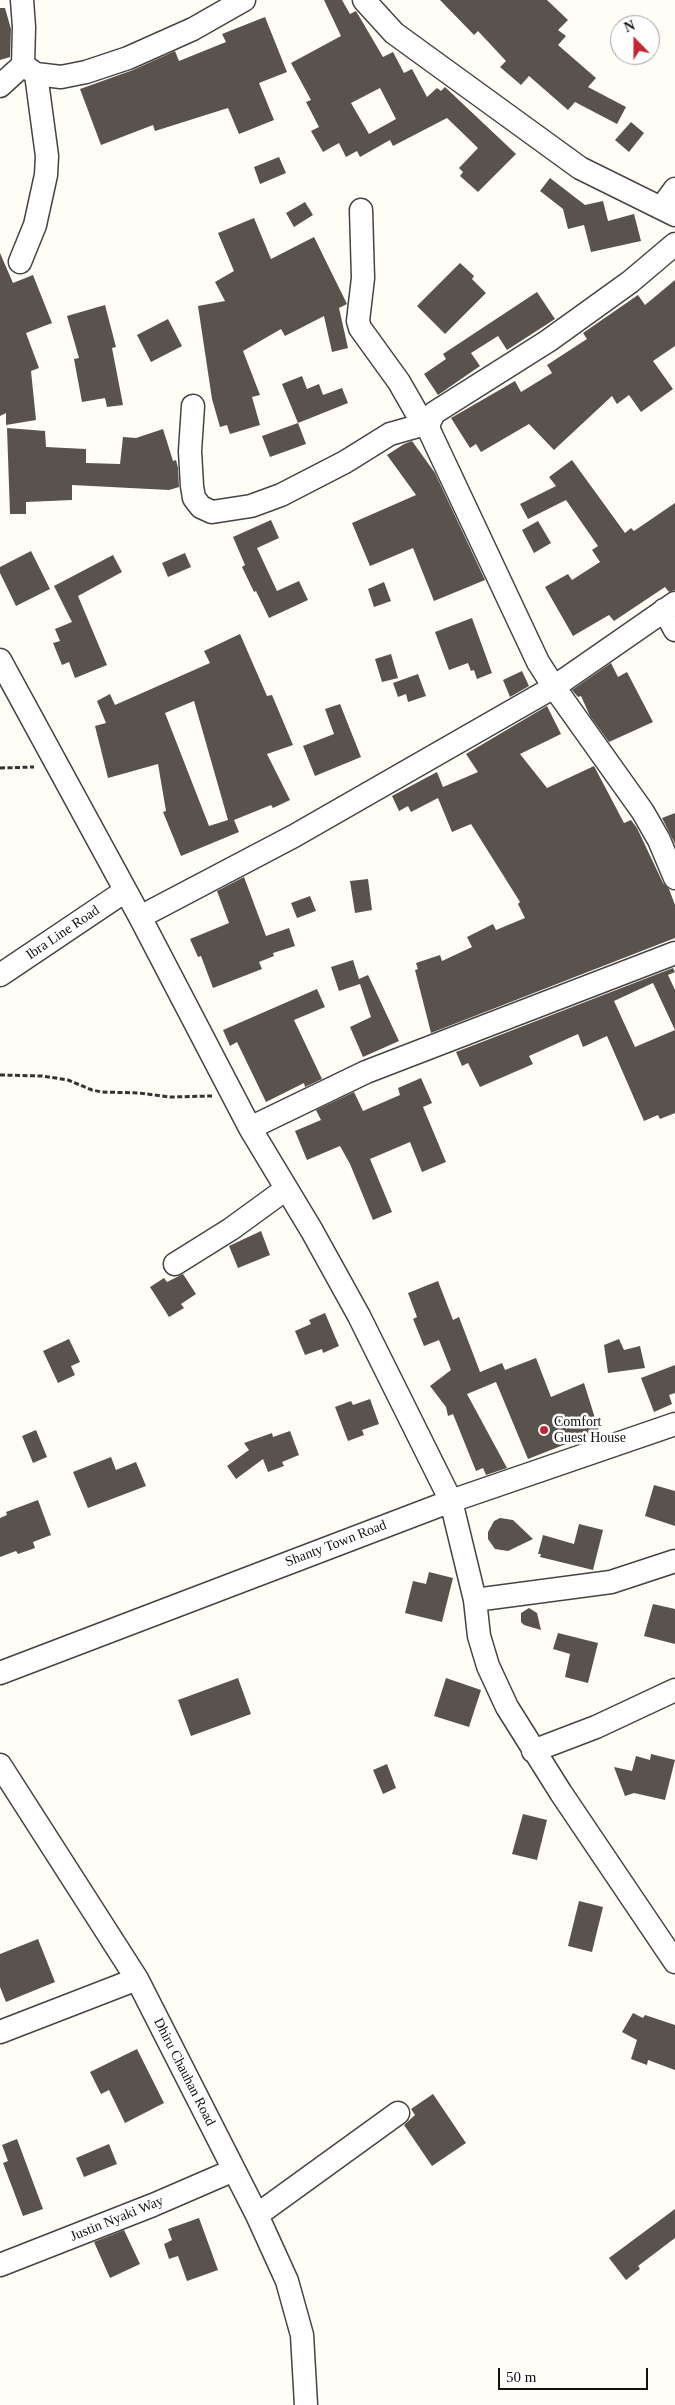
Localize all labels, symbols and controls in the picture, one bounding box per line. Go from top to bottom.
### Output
north arrow [610,15,660,65]
text: N [622,18,637,35]
street label: Ibra Line Road [23,902,103,964]
place label: Comfort Guest House [554,1414,626,1446]
marker: Comfort Guest House [538,1424,550,1436]
street label: Shanty Town Road [283,1517,389,1571]
street label: Dhiru Chauhan Road [150,2015,218,2129]
street label: Justin Nyaki Way [68,2193,166,2245]
scale bar [500,2358,650,2390]
text: 50 m [506,2369,536,2385]

